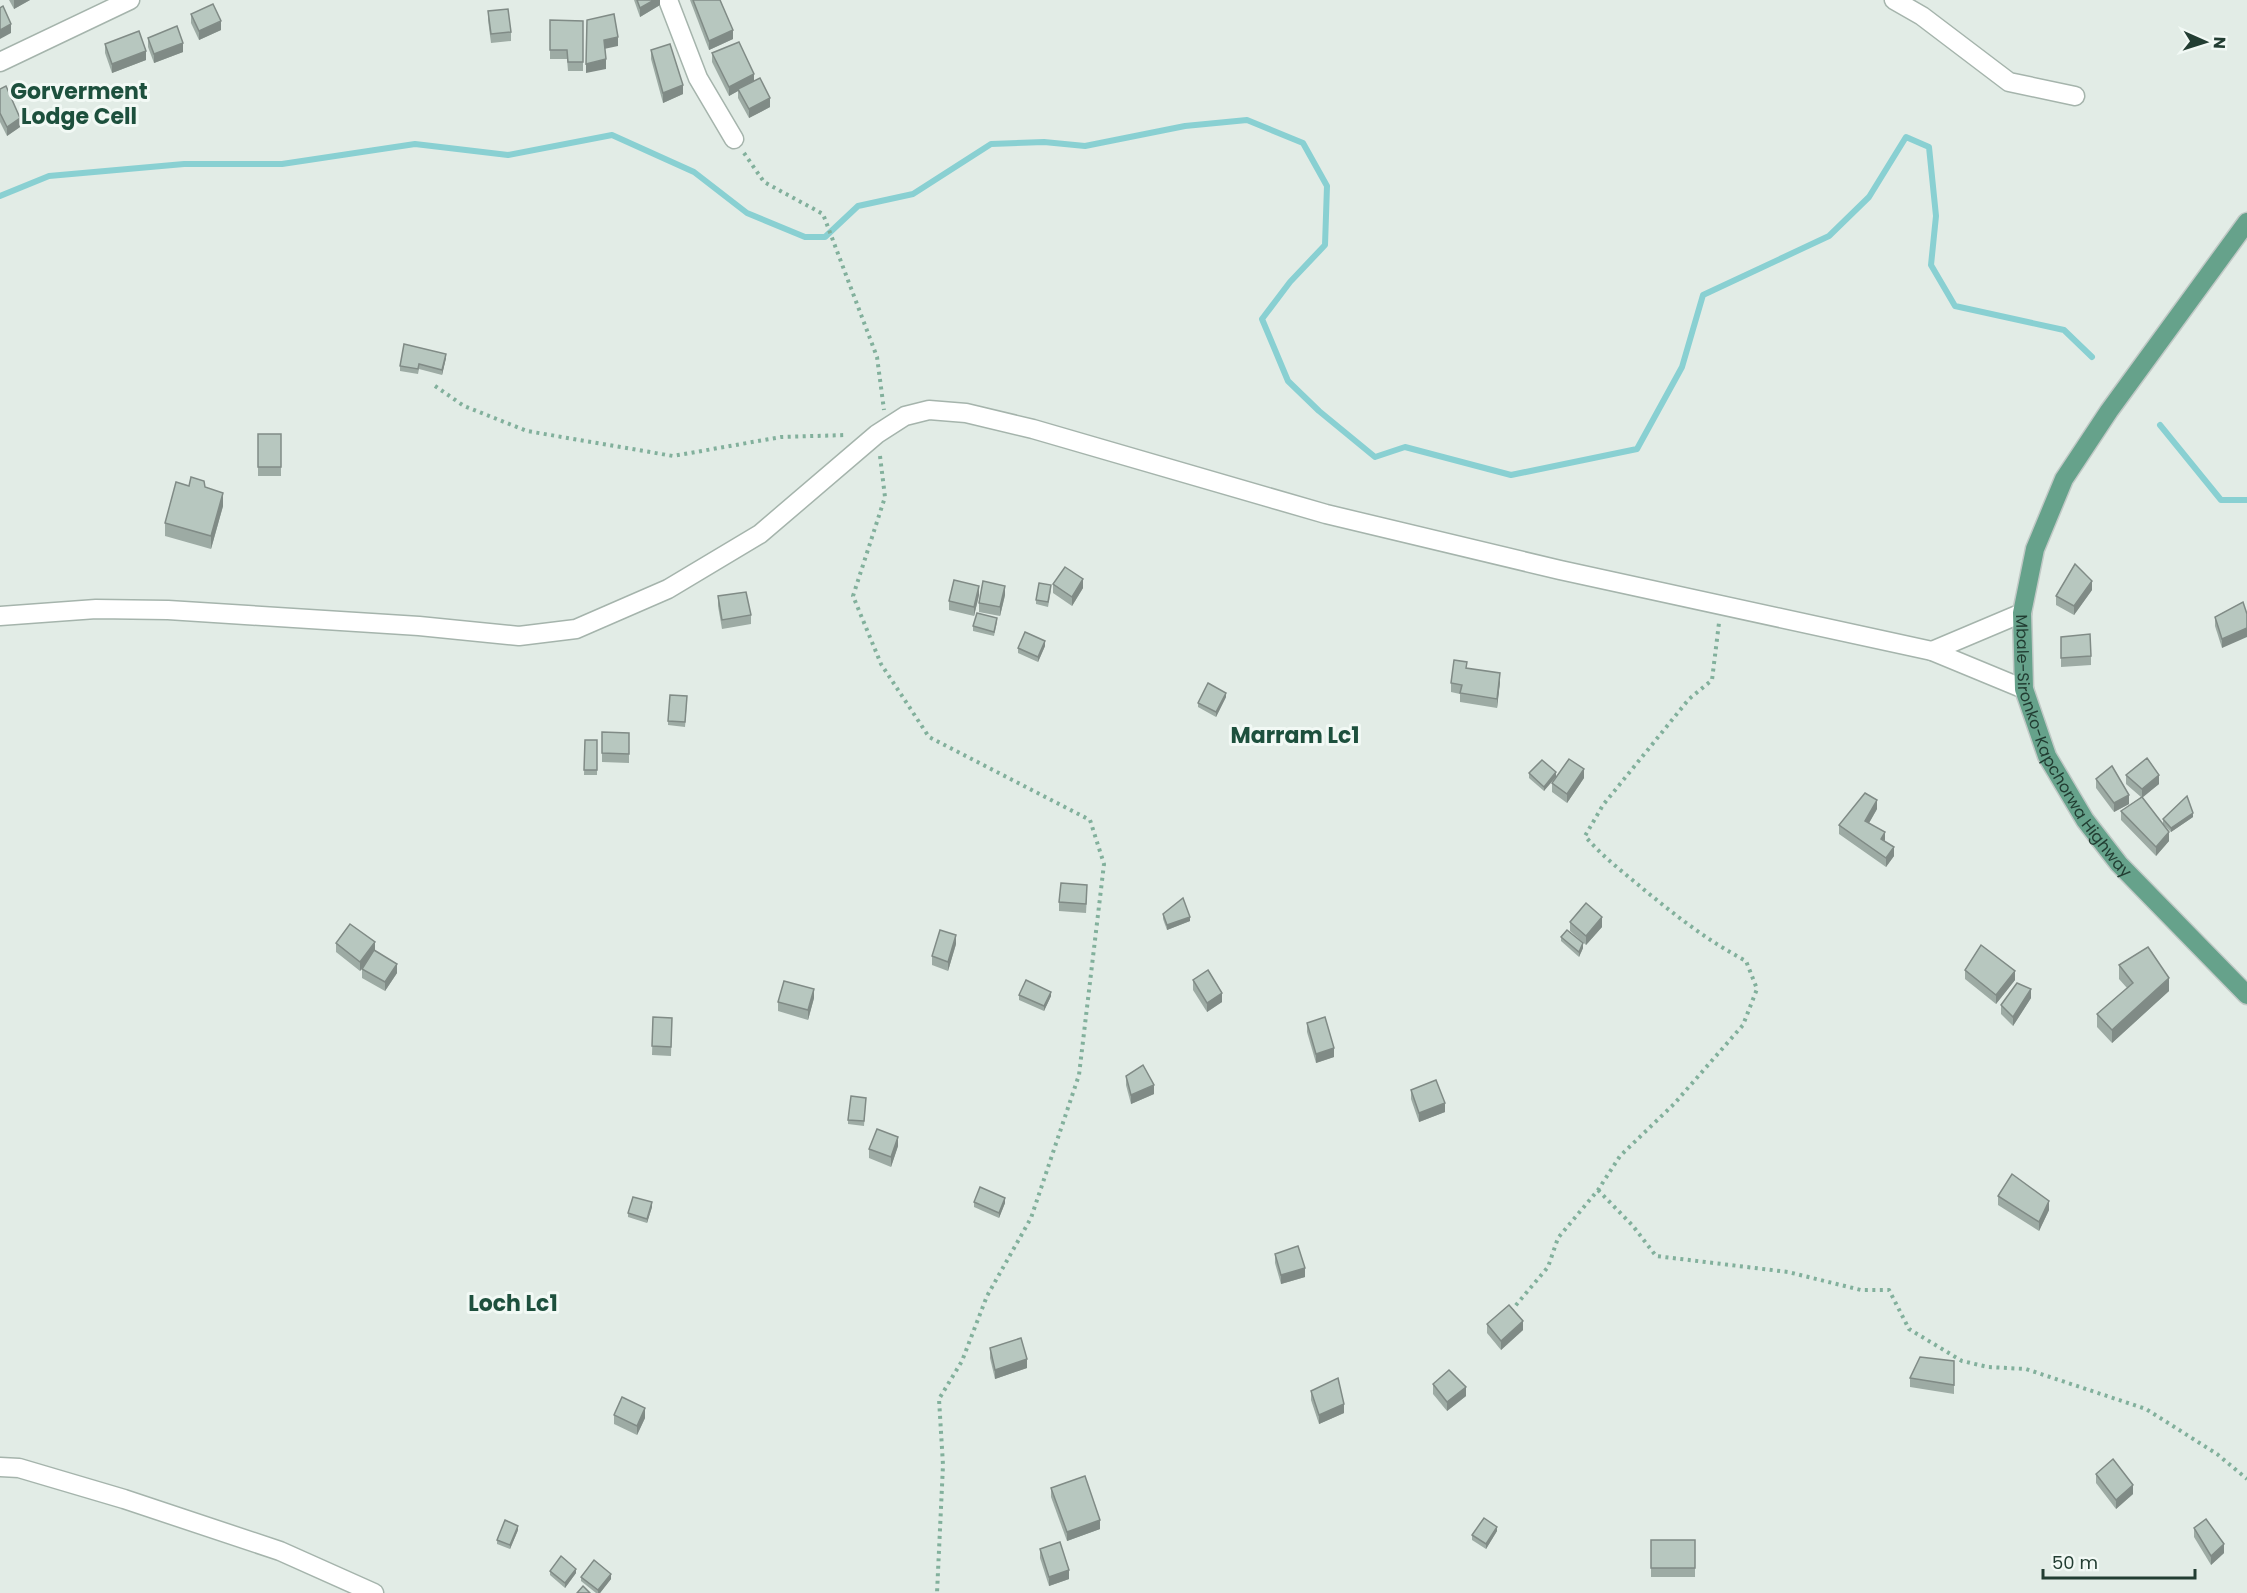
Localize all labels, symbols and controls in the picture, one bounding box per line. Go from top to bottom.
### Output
north arrow [2175,12,2235,72]
text: N [2208,36,2231,49]
district label: Gorverment Lodge Cell [10,76,148,132]
street label: Mbale-Sironko-Kapchorwa Highway [2010,614,2137,883]
district label: Marram Lc1 [1231,720,1359,751]
district label: Loch Lc1 [468,1288,558,1319]
scale bar [2043,1542,2194,1580]
text: 50 m [2052,1550,2098,1575]

